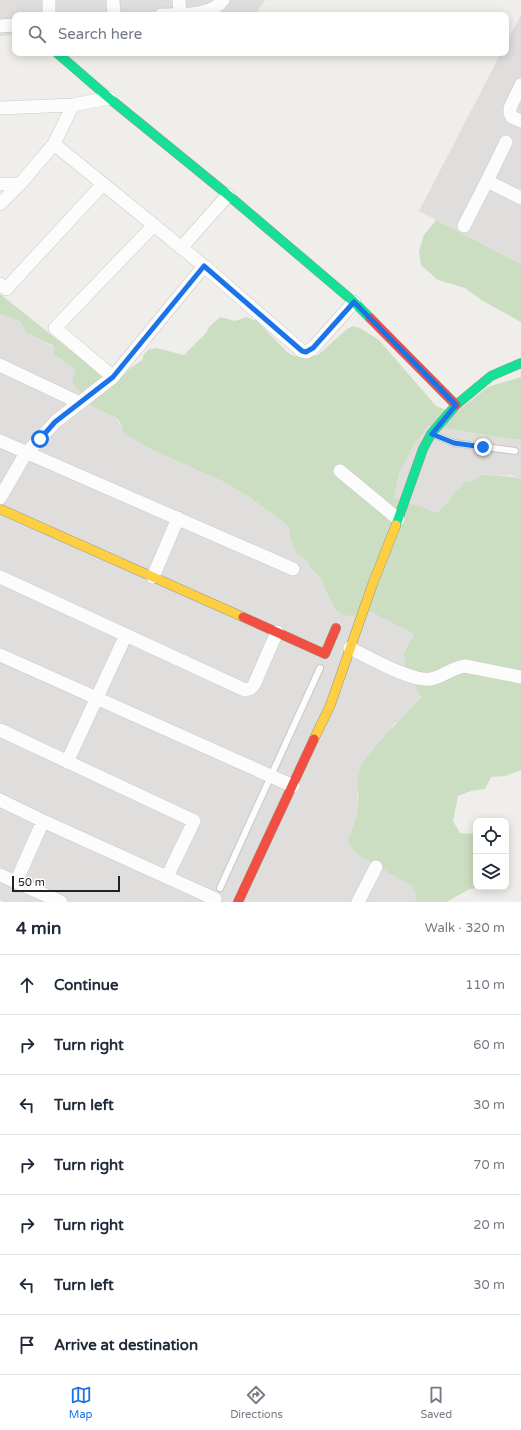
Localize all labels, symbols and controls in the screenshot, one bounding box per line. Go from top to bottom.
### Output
search box [12,12,509,56]
icon: search [26,23,48,45]
text: Search here [58,25,142,43]
route start [31,430,49,448]
route end [474,438,492,456]
map controls [473,818,509,890]
button: locate [473,818,509,854]
button: layers [473,854,509,890]
scale bar [12,874,120,893]
text: 50 m [18,876,45,889]
text: 4 min [16,918,61,939]
text: Walk · 320 m [425,920,505,936]
icon: ahead [16,974,38,996]
text: Continue [54,976,118,994]
text: 110 m [465,977,505,993]
icon: right [16,1034,38,1056]
text: Turn right [54,1036,124,1054]
text: 60 m [473,1037,505,1053]
icon: left [16,1094,38,1116]
text: Turn left [54,1096,114,1114]
text: 30 m [473,1097,505,1113]
icon: right [16,1154,38,1176]
text: Turn right [54,1156,124,1174]
text: 70 m [473,1157,505,1173]
icon: right [16,1214,38,1236]
text: Turn right [54,1216,124,1234]
text: 20 m [473,1217,505,1233]
icon: left [16,1274,38,1296]
text: Turn left [54,1276,114,1294]
text: 30 m [473,1277,505,1293]
icon: arrive [16,1334,38,1356]
text: Arrive at destination [54,1336,198,1354]
tab: Map [69,1384,93,1421]
tab: Directions [230,1384,283,1421]
tab: Saved [420,1384,452,1421]

